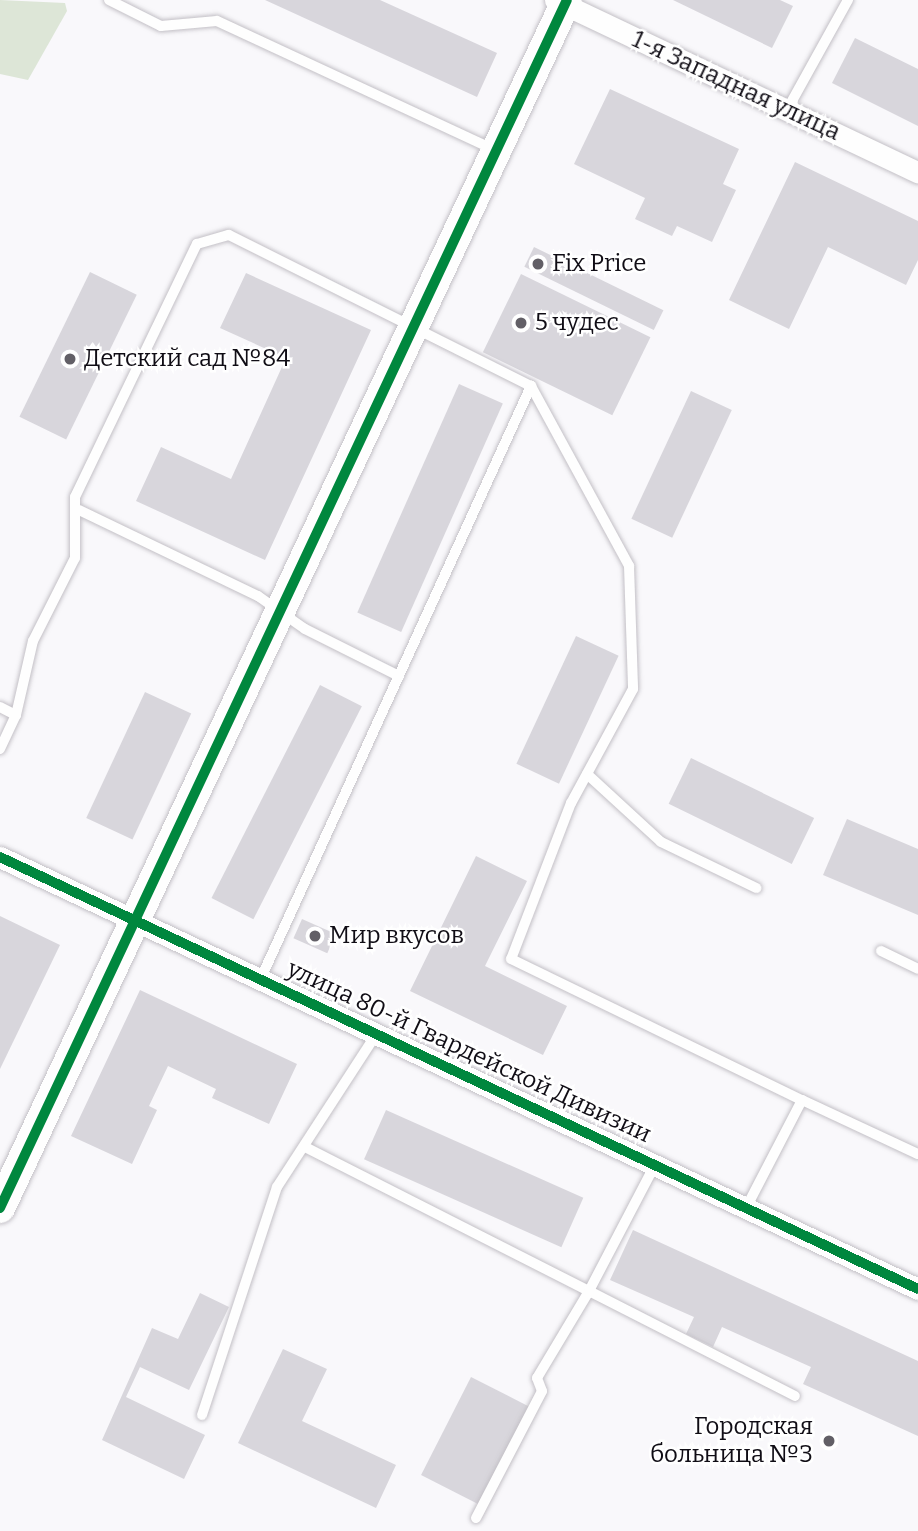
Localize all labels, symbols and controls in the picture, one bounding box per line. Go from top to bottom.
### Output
street label: 1-я Западная улица [627,25,845,147]
place label: Fix Price [552,250,646,278]
marker: Fix Price [530,256,546,272]
place label: 5 чудес [535,309,619,337]
marker: 5 чудес [513,315,529,331]
place label: Детский сад №84 [84,345,290,373]
marker: Детский сад №84 [62,351,78,367]
place label: Мир вкусов [329,922,464,950]
marker: Мир вкусов [307,928,323,944]
street label: улица 80-й Гвардейской Дивизии [282,955,656,1149]
place label: Городская больница №3 [650,1413,813,1469]
marker: Городская больница №3 [819,1431,839,1451]

